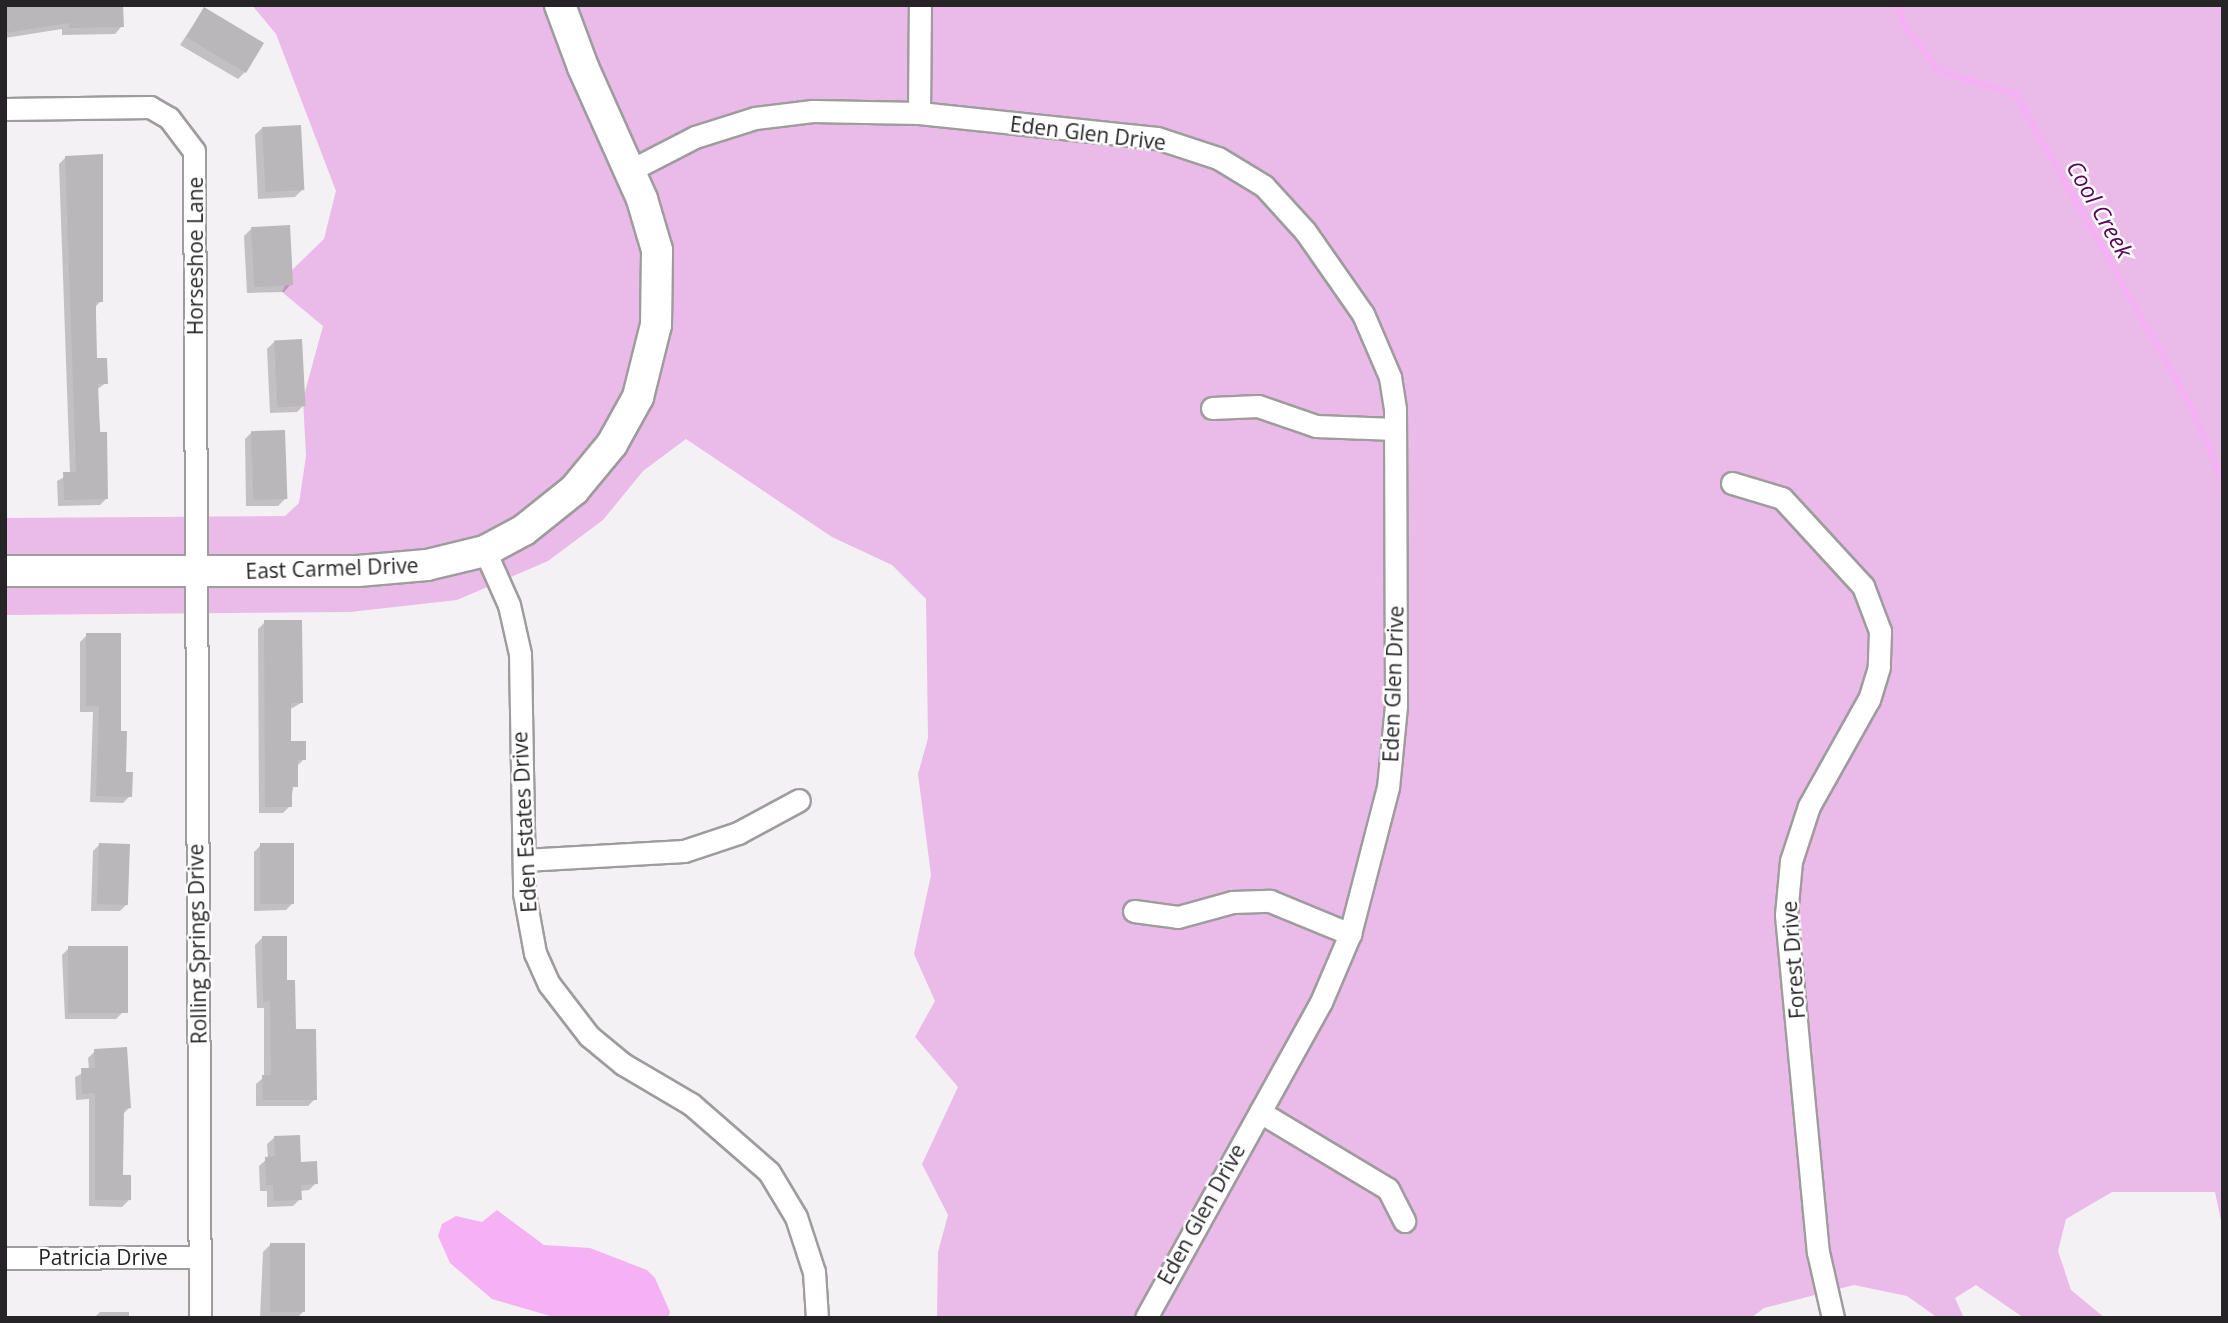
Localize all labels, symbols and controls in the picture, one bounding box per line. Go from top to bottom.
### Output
street label: Eden Glen Drive [1009,111,1167,155]
water label: Cool Creek [2061,155,2139,263]
street label: Horseshoe Lane [182,177,208,335]
street label: East Carmel Drive [245,552,419,584]
street label: Eden Glen Drive [1378,605,1408,763]
street label: Eden Estates Drive [507,731,541,913]
street label: Rolling Springs Drive [183,843,211,1045]
street label: Forest Drive [1776,900,1810,1020]
street label: Eden Glen Drive [1152,1139,1250,1289]
street label: Patricia Drive [38,1244,168,1270]

